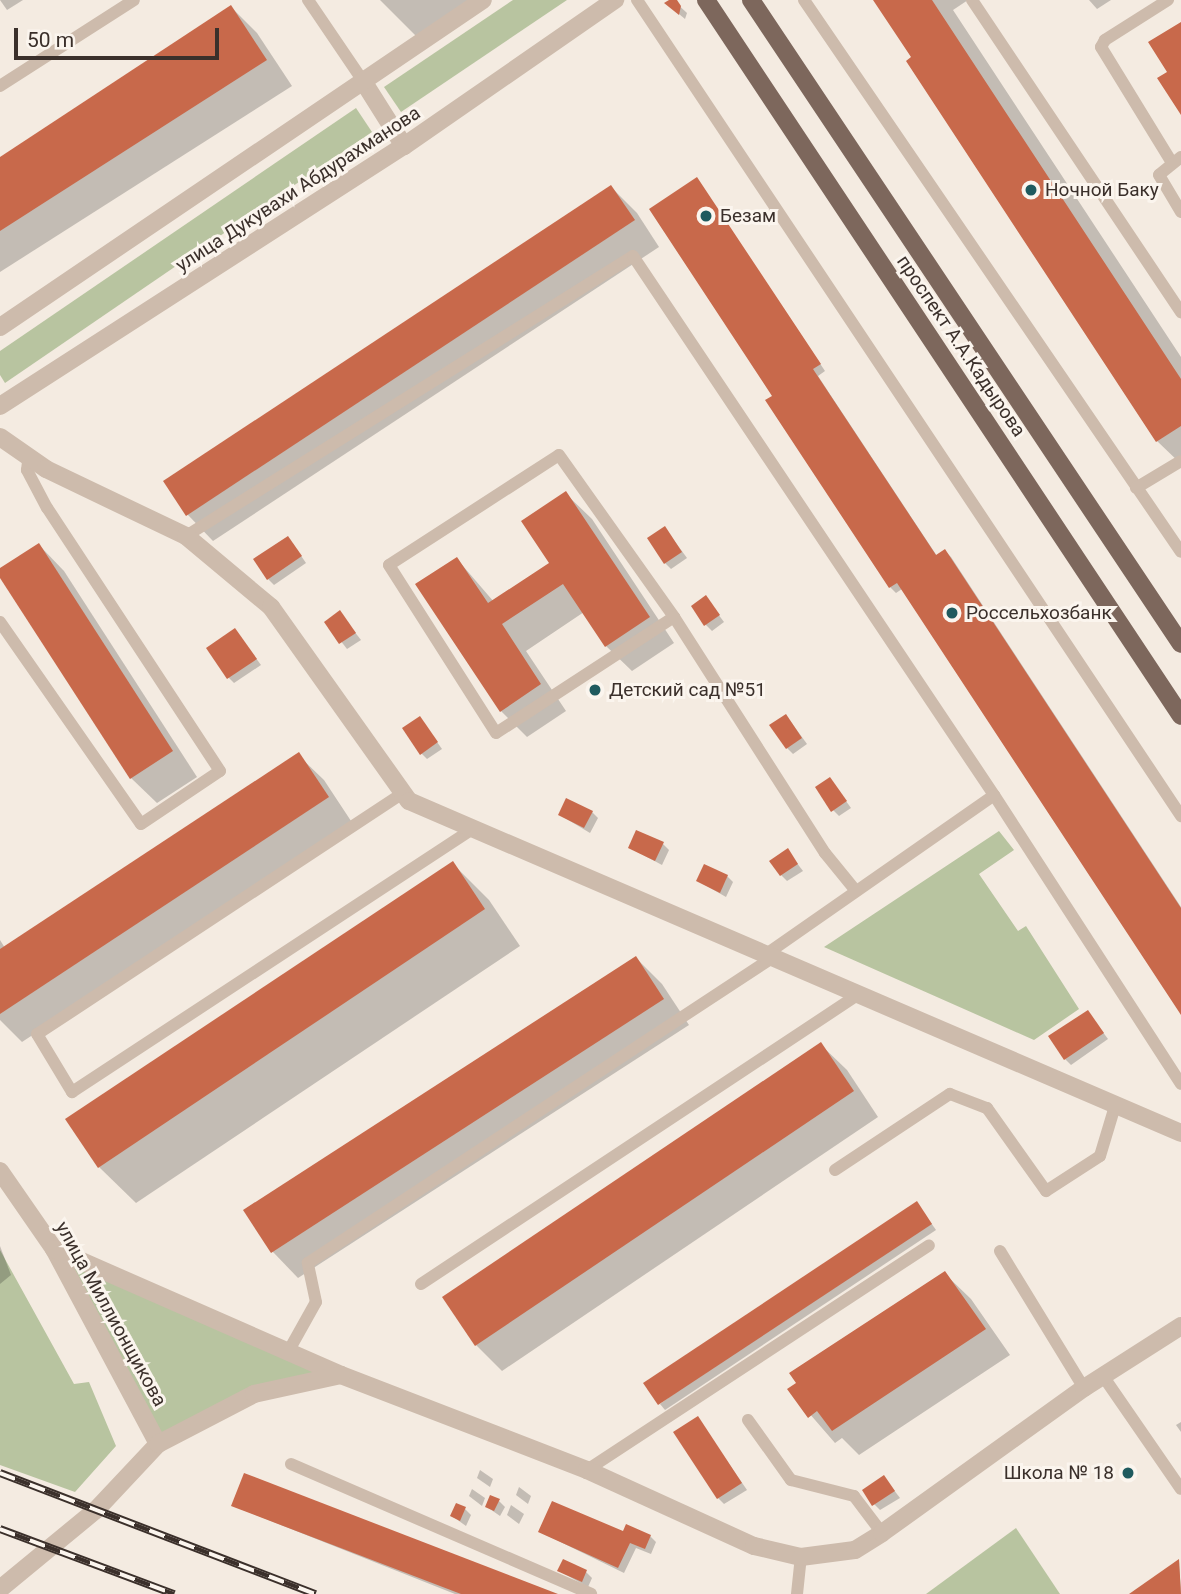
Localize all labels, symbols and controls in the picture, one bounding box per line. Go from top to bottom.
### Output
scale bar [18,14,222,58]
text: 50 m [27,28,74,52]
street label: улица Дукувахи Абдурахманова [172,101,424,277]
place label: Ночной Баку [1045,179,1159,201]
marker: Ночной Баку [1023,182,1039,198]
place label: Безам [720,205,776,227]
marker: Безам [698,208,714,224]
street label: проспект А.А.Кадырова [892,251,1030,441]
place label: Россельхозбанк [966,602,1112,624]
marker: Россельхозбанк [944,605,960,621]
place label: Детский сад №51 [609,679,766,701]
marker: Детский сад №51 [587,682,603,698]
street label: улица Миллионщикова [51,1218,171,1410]
place label: Школа № 18 [1004,1462,1114,1484]
marker: Школа № 18 [1120,1465,1136,1481]

